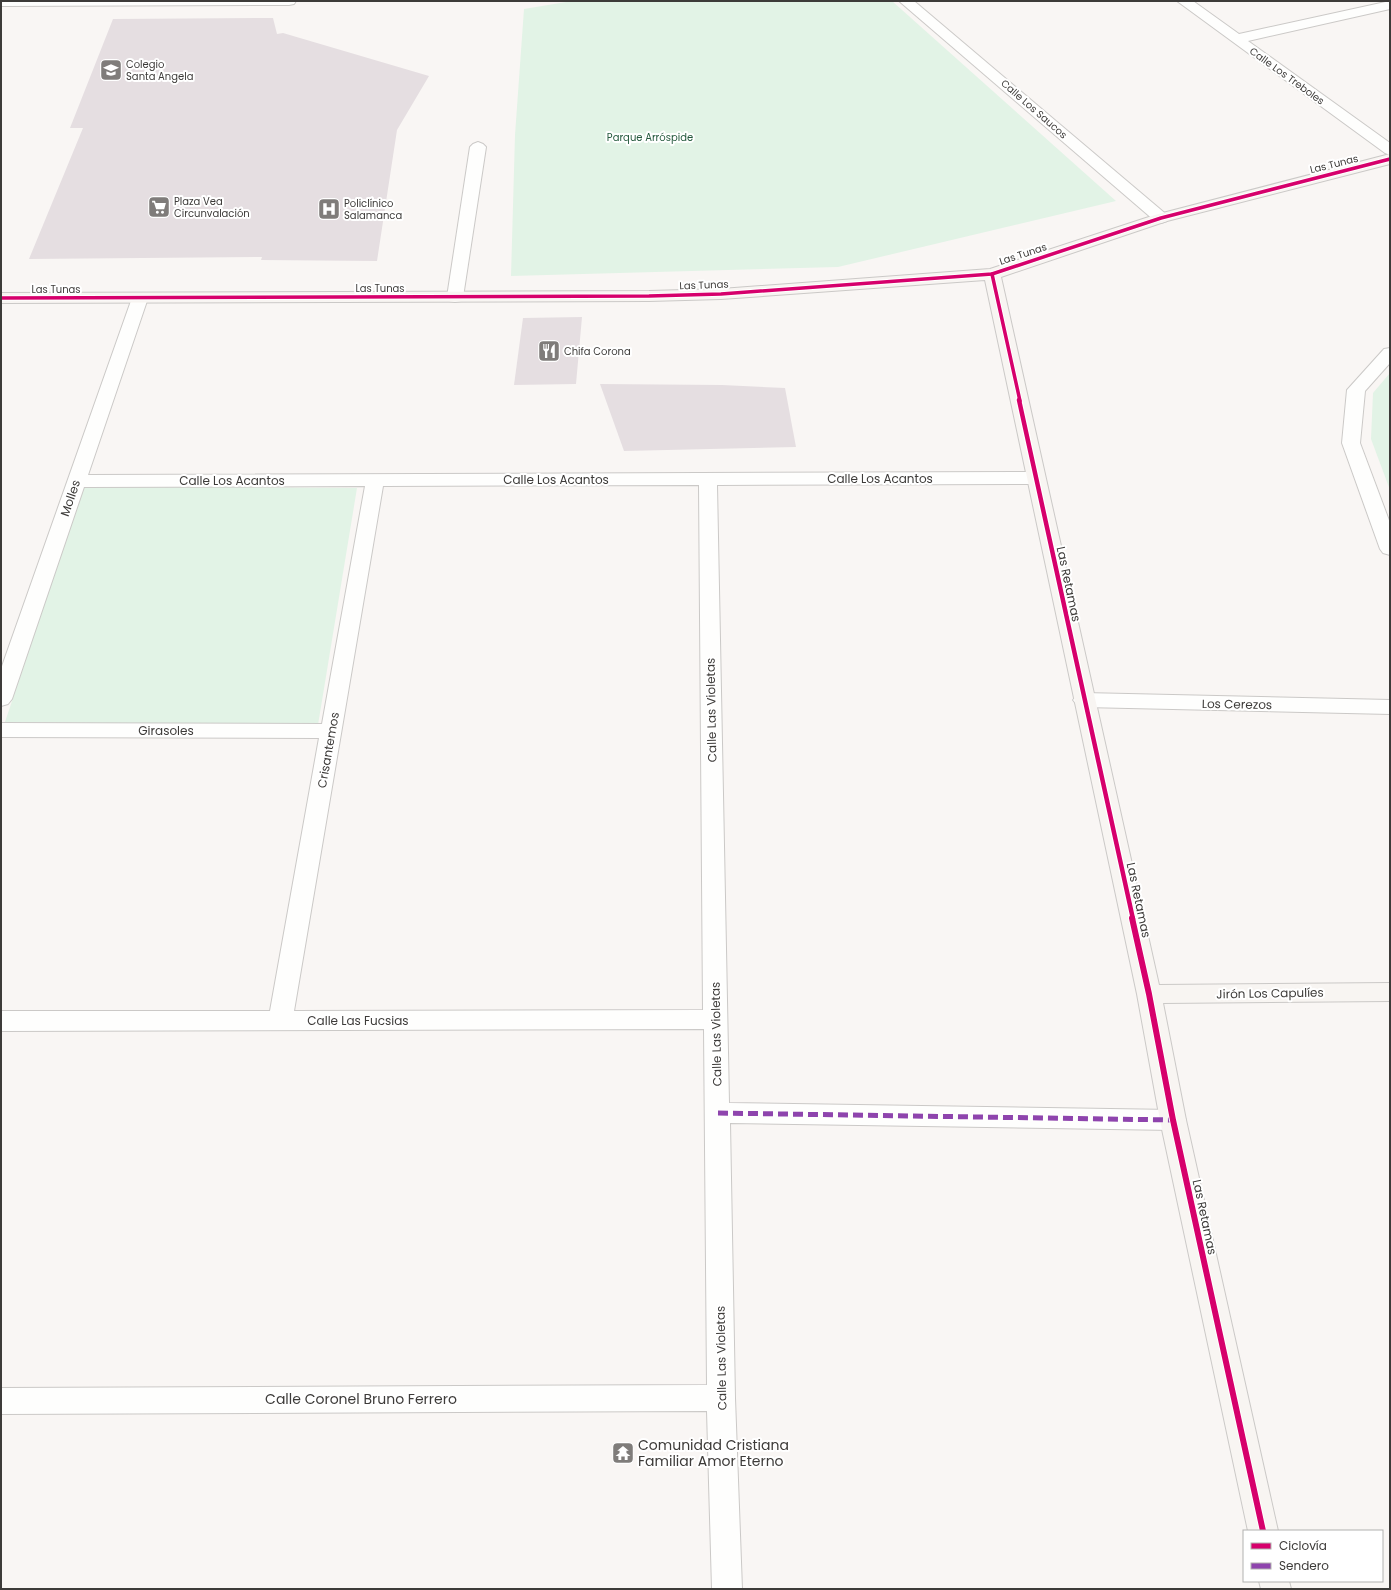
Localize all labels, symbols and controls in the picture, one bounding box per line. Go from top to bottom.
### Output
street label: Calle Los Treboles [1246,44,1328,108]
school or university icon: Colegio Santa Angela [98,57,124,83]
place label: Colegio Santa Angela [126,57,193,84]
street label: Calle Los Saucos [998,76,1070,142]
park label: Parque Arróspide [607,130,693,145]
street label: Las Tunas [1308,151,1360,177]
supermarket icon: Plaza Vea Circunvalación [146,194,172,220]
place label: Plaza Vea Circunvalación [174,194,250,221]
hospital icon: Policlínico Salamanca [316,196,342,222]
place label: Policlínico Salamanca [344,196,402,223]
street label: Las Tunas [997,239,1049,269]
street label: Las Tunas [679,277,729,293]
street label: Las Tunas [355,281,405,296]
street label: Las Tunas [31,282,81,297]
restaurant icon: Chifa Corona [536,338,562,364]
place label: Chifa Corona [564,344,631,359]
street label: Calle Los Acantos [827,470,933,487]
street label: Calle Los Acantos [503,471,609,488]
street label: Calle Los Acantos [179,472,285,489]
street label: Molles [56,477,84,519]
street label: Las Retamas [1053,545,1085,623]
street label: Calle Las Violetas [702,658,720,762]
street label: Los Cerezos [1202,695,1272,713]
street label: Crisantemos [313,711,343,789]
street label: Girasoles [138,722,194,739]
street label: Las Retamas [1123,861,1155,939]
street label: Calle Las Violetas [707,982,725,1086]
street label: Jirón Los Capulíes [1216,984,1324,1002]
street label: Calle Las Fucsias [307,1012,409,1029]
street label: Las Retamas [1189,1178,1221,1256]
street label: Calle Las Violetas [712,1306,730,1410]
street label: Calle Coronel Bruno Ferrero [265,1389,457,1409]
place label: Comunidad Cristiana Familiar Amor Eterno [638,1435,789,1471]
temple icon: Comunidad Cristiana Familiar Amor Eterno [610,1440,636,1466]
legend [1243,1530,1383,1582]
text: Ciclovía [1279,1537,1327,1554]
text: Sendero [1279,1557,1329,1574]

